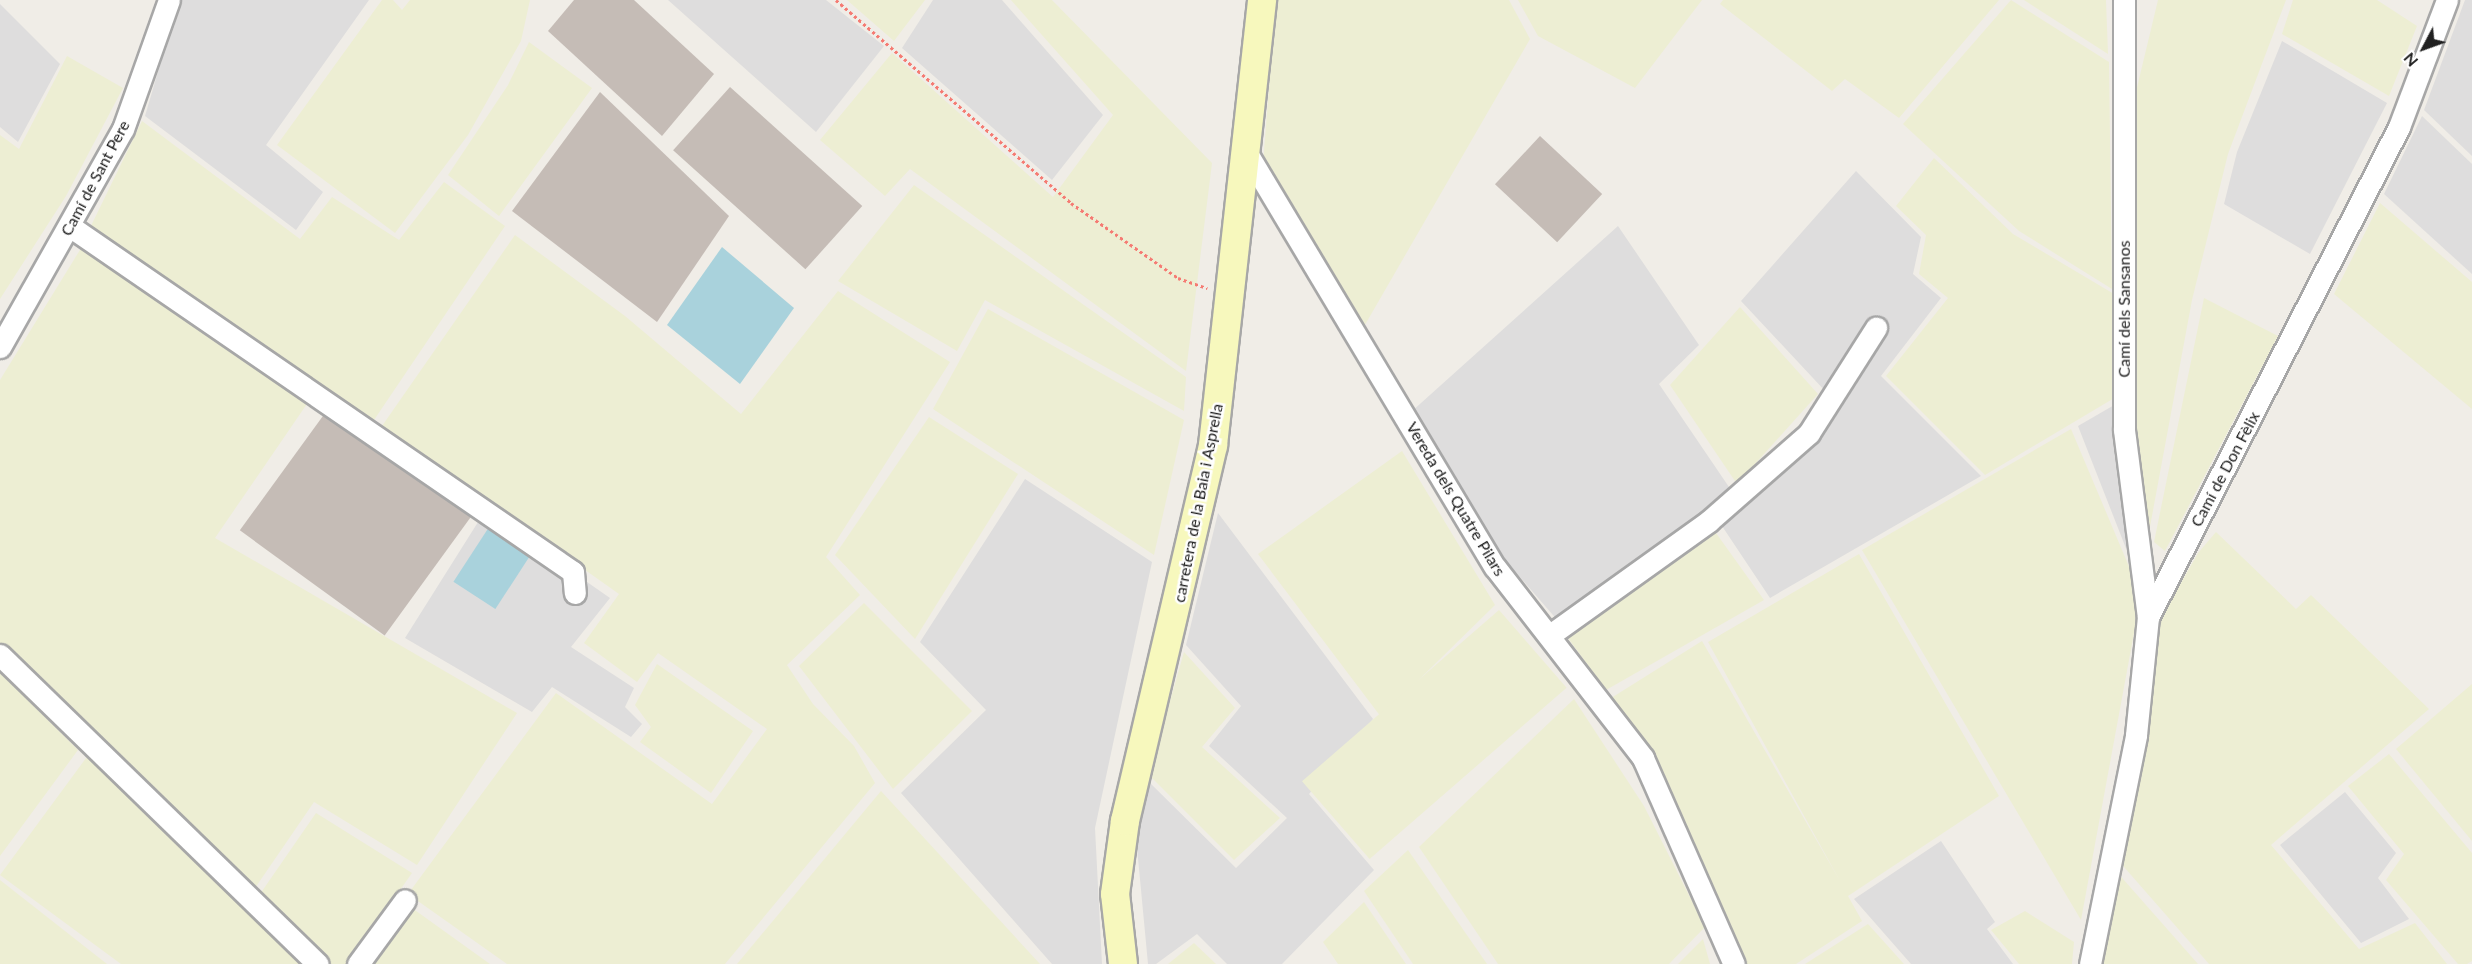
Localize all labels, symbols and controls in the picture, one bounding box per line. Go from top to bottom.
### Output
north arrow [2394,18,2454,78]
text: N [2399,49,2421,71]
street label: Camí de Sant Pere [56,117,134,239]
street label: Camí dels Sansanos [2114,240,2134,378]
street label: carretera de la Baia i Asprella [1169,402,1227,604]
street label: Camí de Don Fèlix [2187,408,2263,530]
street label: Vereda dels Quatre Pilars [1402,418,1510,580]

